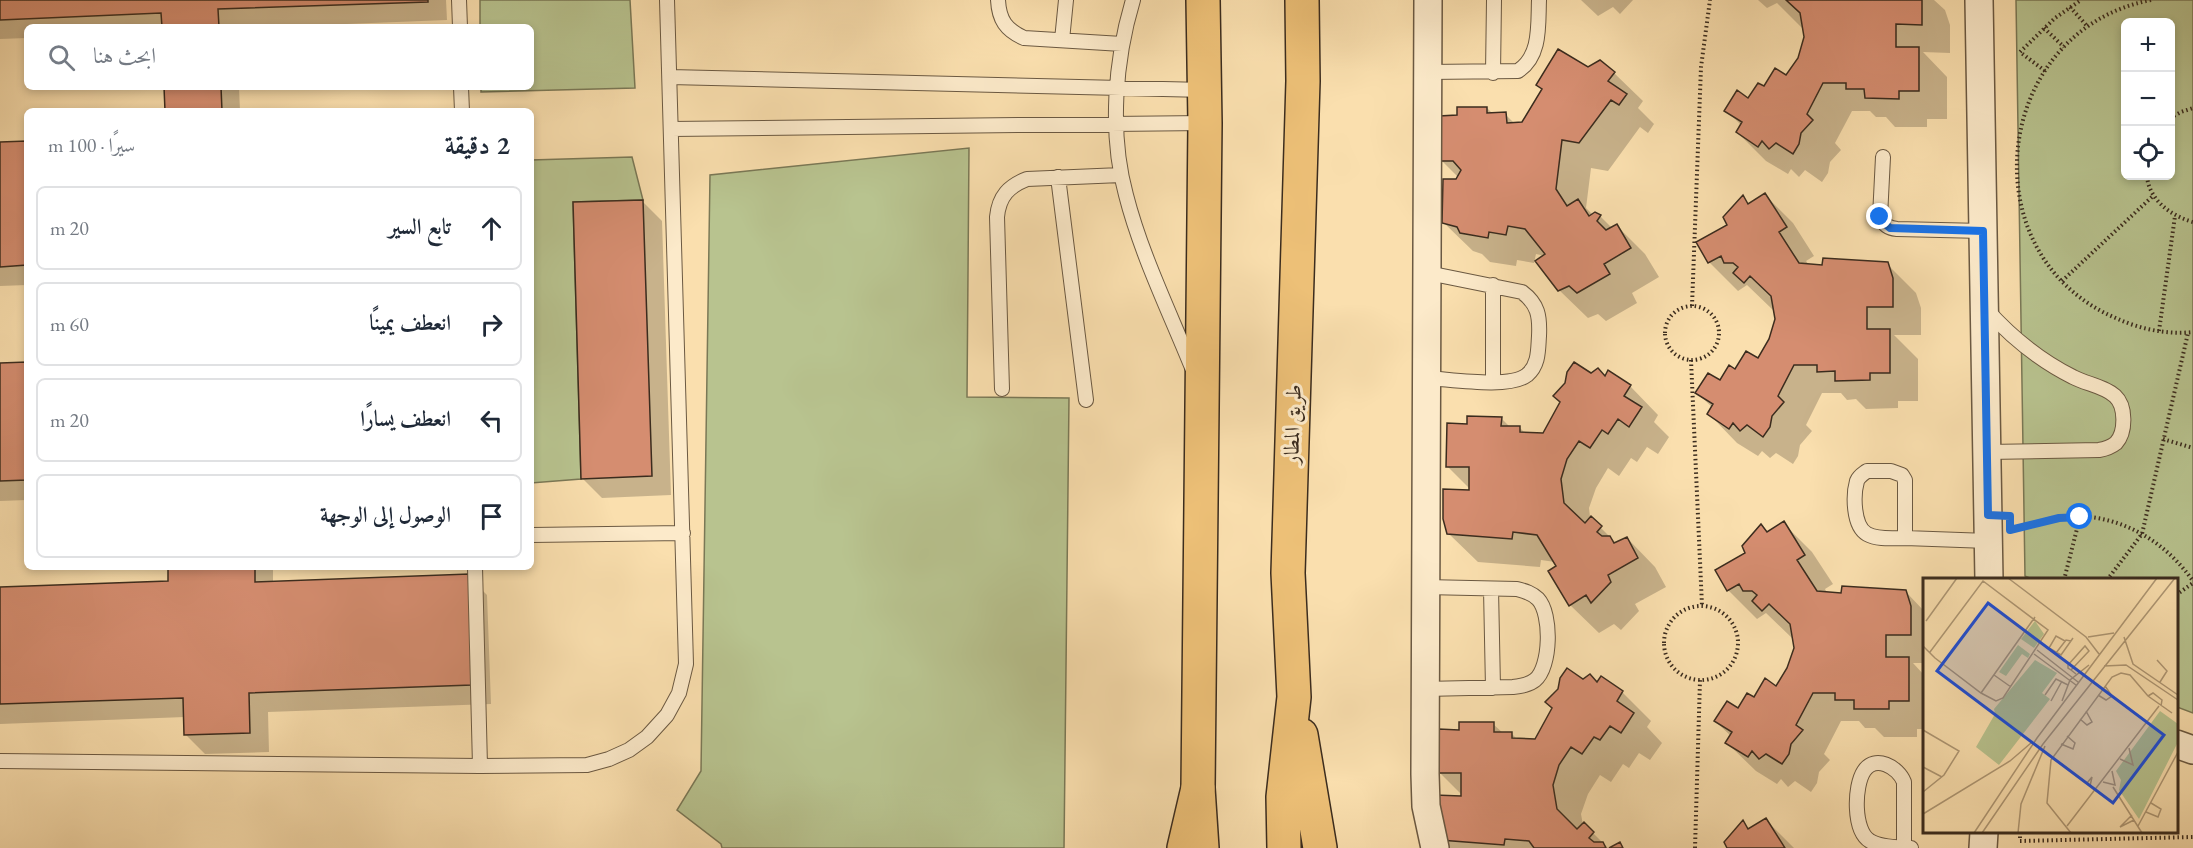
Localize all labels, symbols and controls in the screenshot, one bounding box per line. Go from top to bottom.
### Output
map controls [2121,18,2175,180]
button: + [2121,18,2175,72]
search box [24,24,534,90]
icon: search [45,41,78,74]
text: ابحث هنا [93,41,156,70]
button: − [2121,72,2175,126]
button: locate [2121,126,2175,180]
text: 2 دقيقة [445,128,510,162]
text: سيرًا · 100 m [48,132,135,158]
route end [1866,203,1892,229]
text: تابع السير [388,212,451,241]
icon: ahead [475,212,508,245]
text: 20 m [50,215,89,241]
text: انعطف يمينًا [369,308,451,337]
icon: right [475,308,508,341]
text: 60 m [50,311,89,337]
street label: طريق المطار [1277,384,1307,466]
text: انعطف يسارًا [360,404,451,433]
icon: left [475,404,508,437]
text: 20 m [50,407,89,433]
text: الوصول إلى الوجهة [320,500,451,529]
icon: arrive [475,500,508,533]
route start [2066,503,2092,529]
inset map [1923,578,2178,833]

